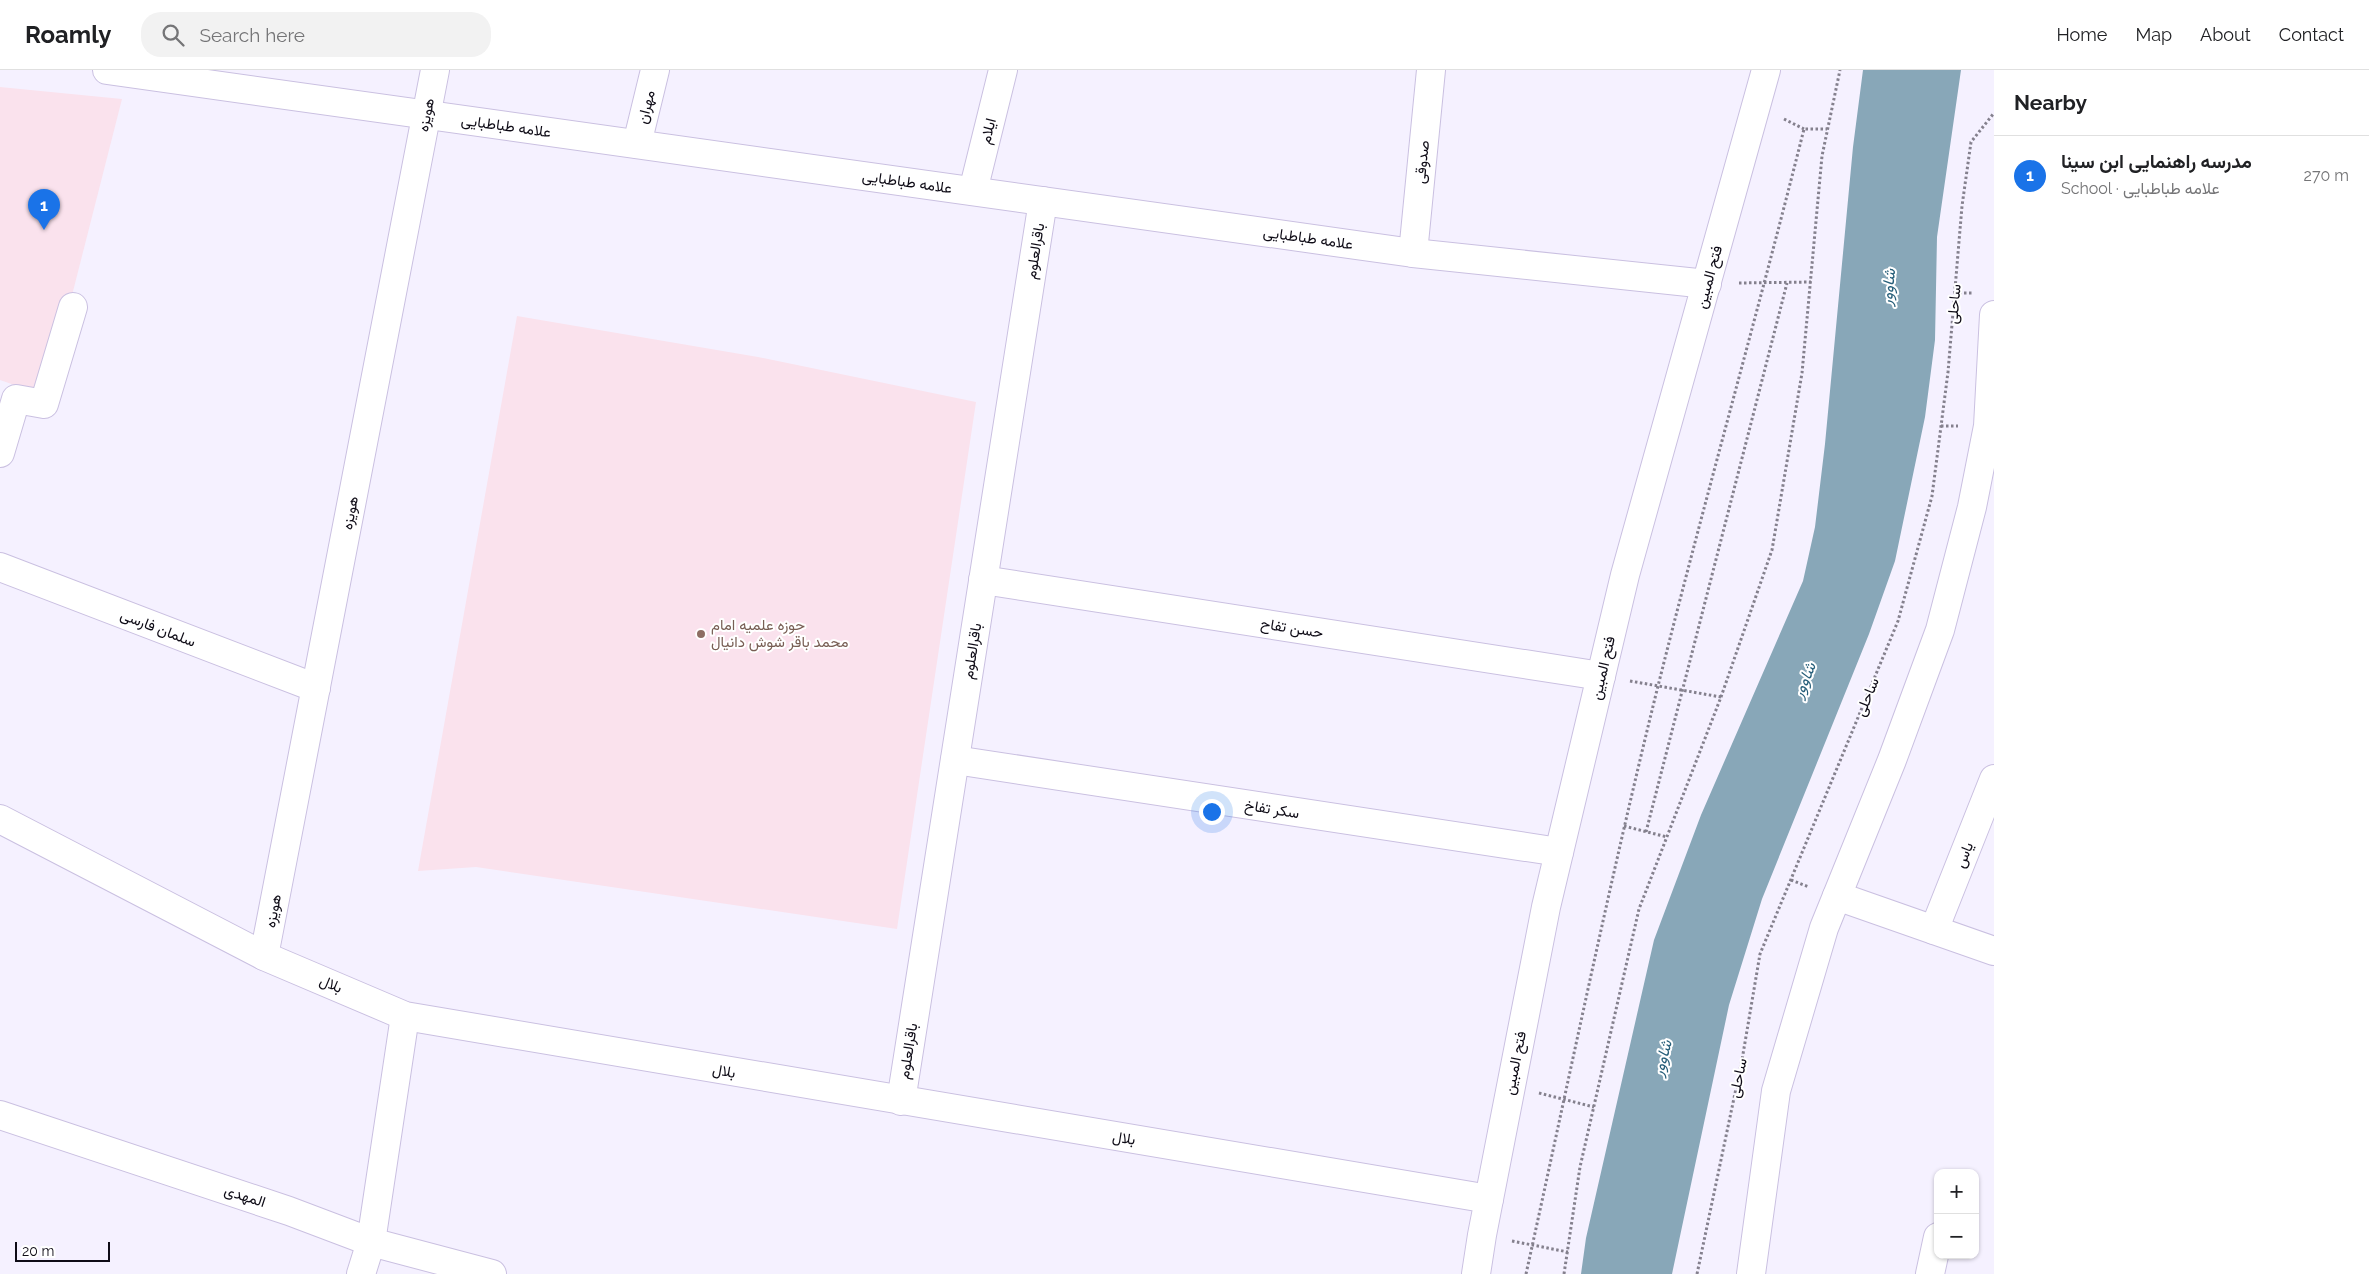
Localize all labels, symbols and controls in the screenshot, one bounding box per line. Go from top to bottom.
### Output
search box [141,12,491,57]
text: Roamly [25,20,111,49]
icon: search [159,21,187,49]
text: Search here [199,24,305,46]
text: Home [2056,24,2107,45]
text: Map [2135,24,2172,45]
text: About [2200,24,2251,45]
text: Contact [2279,24,2344,45]
street label: مهران [633,88,659,126]
text: Nearby [2014,90,2087,115]
street label: هویزه [414,97,438,133]
street label: علامه طباطبایی [460,111,552,142]
street label: ایلام [976,116,1001,146]
street label: صدوقی [1411,139,1434,185]
text: مدرسه راهنمایی ابن سینا [2061,150,2252,172]
text: 1 [2026,166,2034,185]
text: 270 m [2304,166,2349,185]
street label: علامه طباطبایی [861,167,953,198]
text: School · علامه طباطبایی [2061,179,2220,198]
pin: 1 [28,189,60,230]
street label: باقرالعلوم [1022,222,1049,281]
street label: علامه طباطبایی [1262,223,1354,254]
street label: فتح المبین [1692,243,1728,311]
water label: شاوور [1877,267,1900,307]
street label: ساحلی [1943,283,1966,325]
street label: هویزه [338,495,362,531]
street label: سلمان فارسی [117,605,198,652]
street label: حسن تفاح [1259,614,1325,644]
place label: حوزه علمیه امام محمد باقر شوش دانیال [711,616,848,652]
street label: باقرالعلوم [959,622,986,681]
marker: حوزه علمیه امام محمد باقر شوش دانیال [695,628,707,640]
street label: فتح المبین [1587,634,1621,702]
water label: شاوور [1788,659,1821,702]
street label: ساحلی [1851,675,1884,719]
street label: سکر تفاخ [1243,796,1301,824]
your location [1199,799,1225,825]
street label: یاس [1951,839,1978,871]
street label: هویزه [261,893,285,929]
street label: بلال [317,971,345,997]
street label: باقرالعلوم [895,1022,922,1081]
street label: فتح المبین [1500,1029,1532,1097]
water label: شاوور [1648,1038,1677,1079]
street label: ساحلی [1725,1056,1752,1100]
street label: بلال [711,1060,737,1082]
street label: بلال [1111,1127,1137,1149]
map controls [1934,1169,1979,1259]
button: + [1934,1169,1979,1214]
street label: المهدی [222,1181,268,1212]
button: − [1934,1214,1979,1259]
scale bar [15,1239,110,1262]
text: 20 m [22,1243,54,1259]

